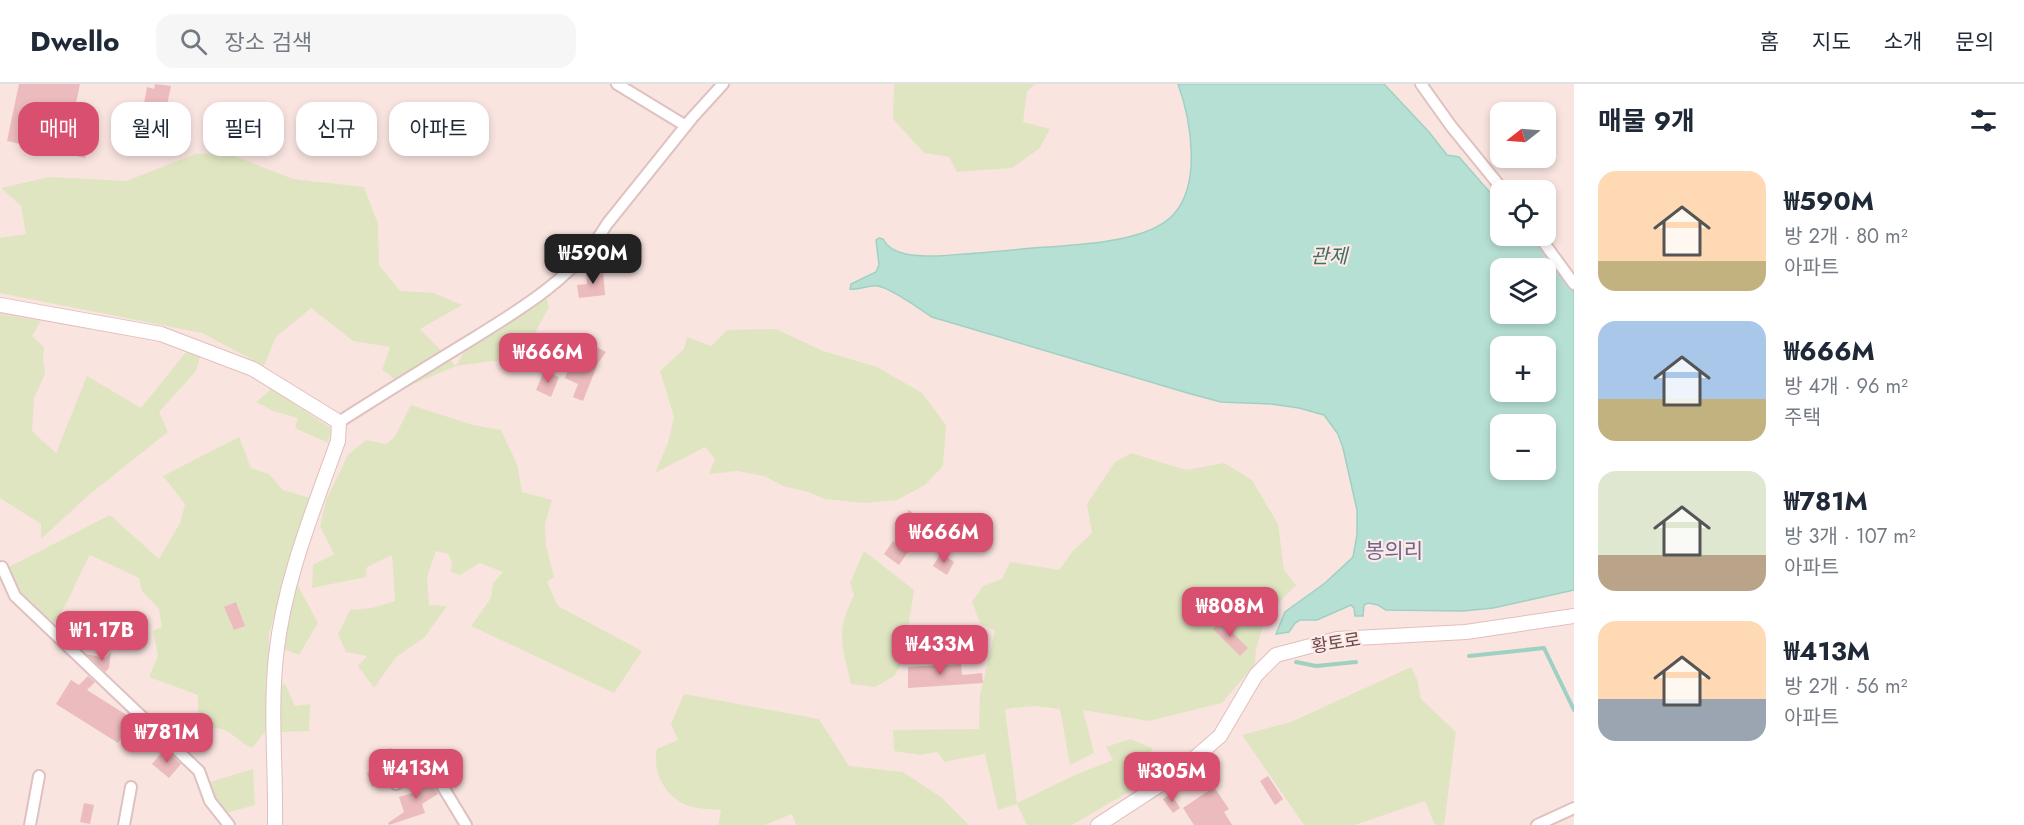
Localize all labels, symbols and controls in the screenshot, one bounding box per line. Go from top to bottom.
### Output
search box [156,14,576,68]
text: Dwello [30,21,120,62]
icon: search [177,25,210,58]
text: 장소 검색 [225,26,312,58]
text: 홈 [1760,27,1779,57]
text: 지도 [1812,27,1851,57]
text: 소개 [1884,27,1922,57]
text: 문의 [1955,27,1994,57]
chip: 매매 [18,102,99,156]
chip: 월세 [111,102,191,156]
chip: 필터 [203,102,284,156]
chip: 신규 [296,102,377,156]
chip: 아파트 [389,102,489,156]
north arrow [1490,102,1556,168]
map controls [1490,102,1556,480]
text: 매물 9개 [1598,102,1695,140]
icon: filters [1967,104,2000,137]
button: locate [1490,180,1556,246]
text: ₩590M [1784,182,1874,220]
icon: home [1646,195,1718,267]
text: 방 2개 · 80 m² [1784,222,1908,251]
pin: ₩590M [551,234,635,285]
text: ₩590M [558,239,628,268]
water label: 관제 [1311,242,1350,271]
text: 아파트 [1784,253,1839,282]
button: layers [1490,258,1556,324]
text: ₩666M [1784,332,1875,370]
pin: ₩666M [506,333,590,384]
button: + [1490,336,1556,402]
text: ₩666M [513,338,583,367]
icon: home [1646,345,1718,417]
text: 방 4개 · 96 m² [1784,372,1908,401]
text: 주택 [1784,403,1821,432]
button: − [1490,414,1556,480]
text: ₩781M [1784,482,1868,520]
icon: home [1646,495,1718,567]
pin: ₩666M [902,513,986,564]
text: ₩666M [909,518,979,547]
text: 방 3개 · 107 m² [1784,522,1916,551]
district label: 봉의리 [1365,536,1423,566]
text: 아파트 [1784,553,1839,582]
pin: ₩808M [1188,587,1272,638]
text: ₩808M [1196,592,1264,621]
pin: ₩1.17B [53,611,151,662]
text: ₩1.17B [70,616,134,645]
pin: ₩433M [898,625,982,676]
street label: 황토로 [1309,626,1363,660]
text: ₩433M [906,630,974,659]
text: ₩413M [1784,632,1870,670]
icon: home [1646,645,1718,717]
text: 방 2개 · 56 m² [1784,672,1908,701]
text: 아파트 [1784,703,1839,732]
pin: ₩781M [125,713,209,764]
text: ₩781M [135,718,199,747]
pin: ₩413M [374,749,458,800]
pin: ₩305M [1130,752,1214,803]
text: ₩413M [383,754,449,783]
text: ₩305M [1138,757,1206,786]

